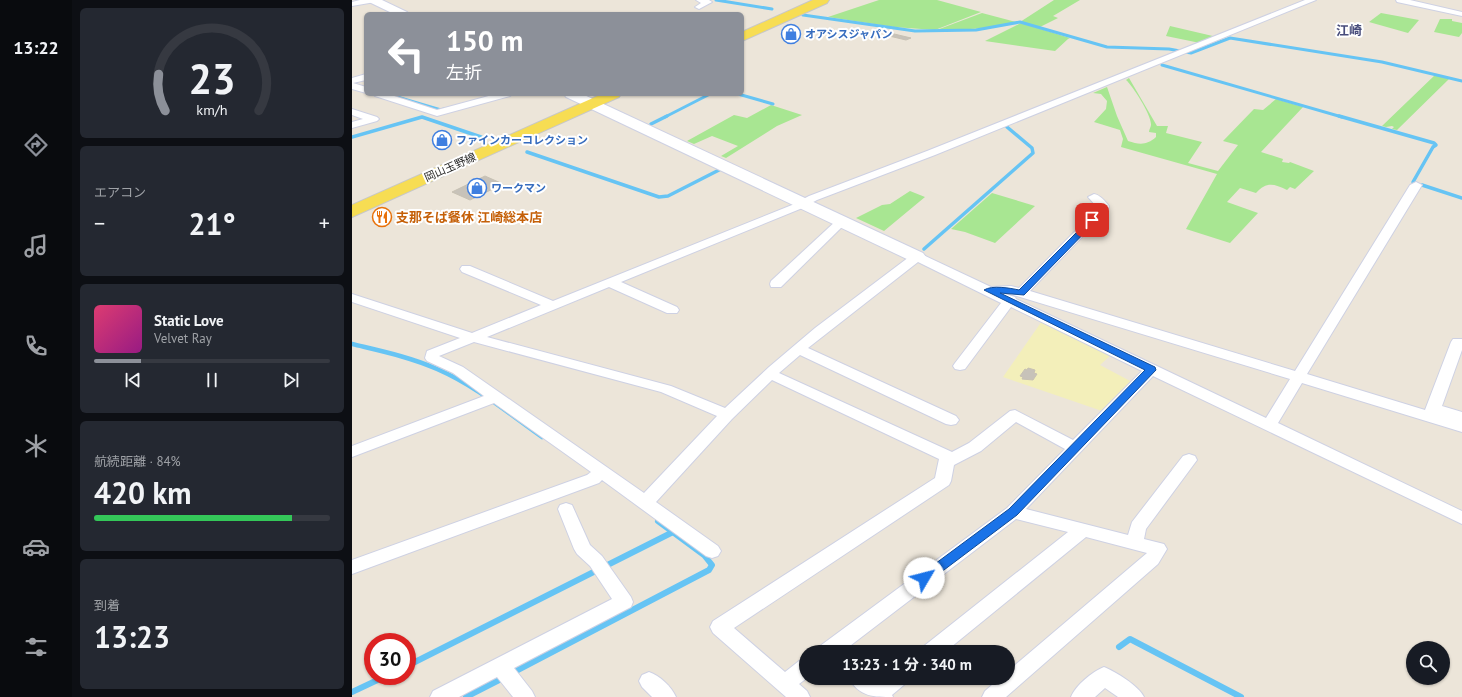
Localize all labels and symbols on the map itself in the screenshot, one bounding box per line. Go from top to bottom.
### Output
district label: 江崎 [1336,22,1362,39]
shop icon: オアシスジャパン [780,23,802,45]
place label: オアシスジャパン [805,27,893,41]
shop icon: ファインカーコレクション [431,129,453,151]
place label: ファインカーコレクション [456,133,588,147]
street label: 岡山玉野線 [422,149,478,185]
shop icon: ワークマン [466,177,488,199]
place label: ワークマン [491,181,546,195]
pin [1075,203,1109,237]
restaurant icon: 支那そば餐休 江崎総本店 [371,206,393,228]
place label: 支那そば餐休 江崎総本店 [396,209,542,226]
position arrow [903,557,945,599]
speed limit sign: 30 [364,633,416,685]

